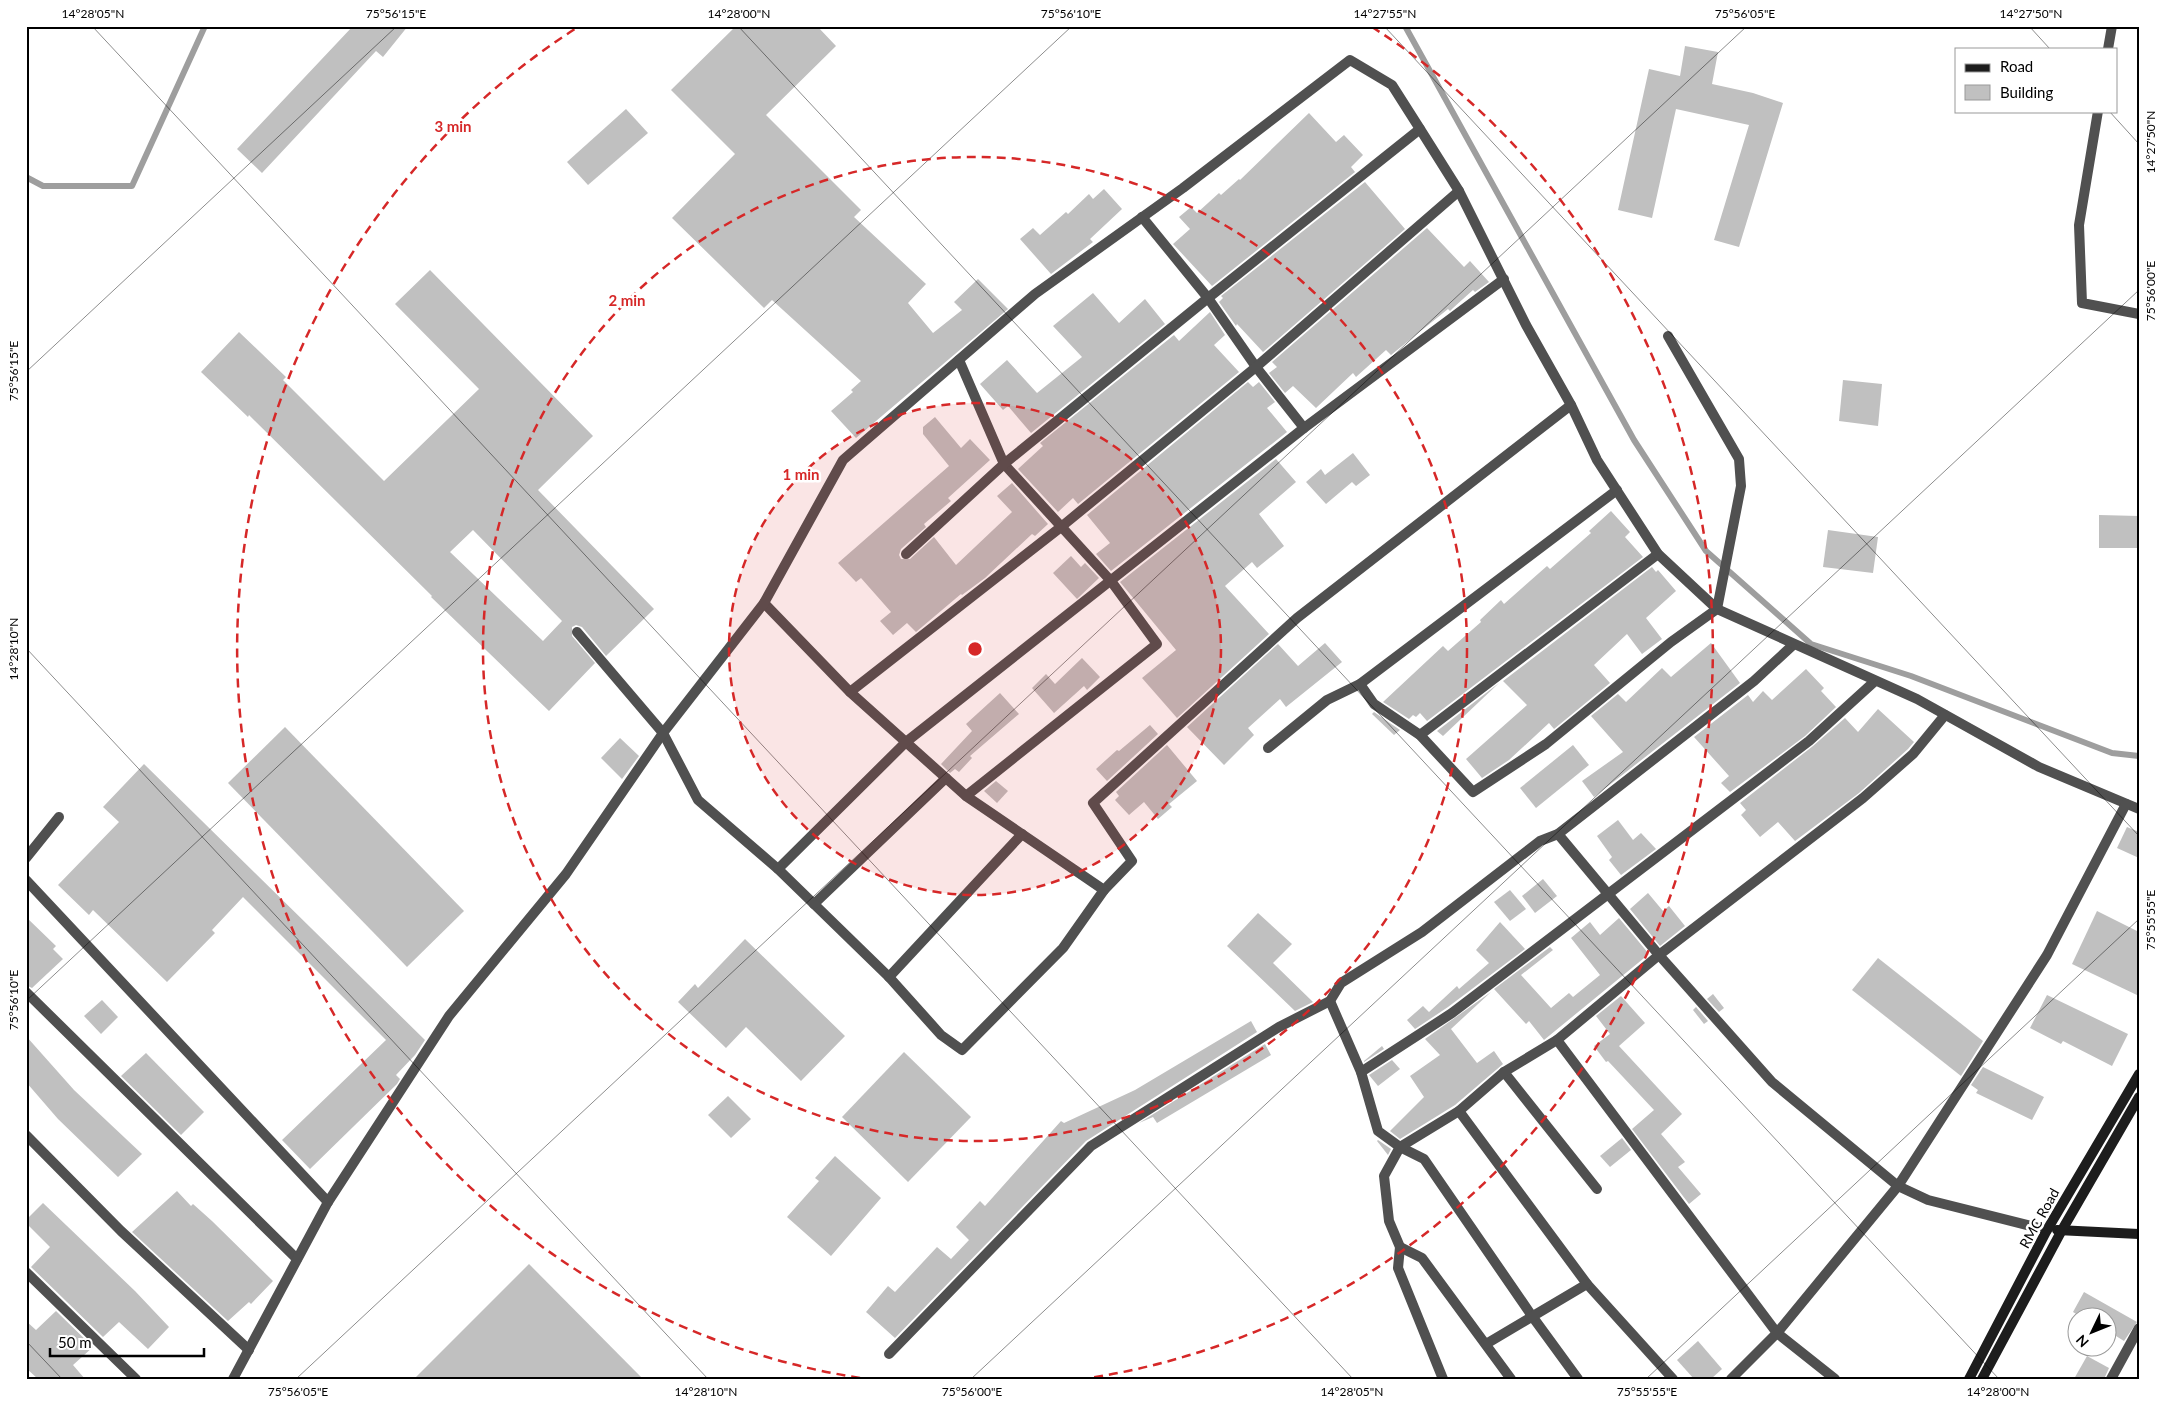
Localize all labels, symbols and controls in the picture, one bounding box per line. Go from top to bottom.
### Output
text: 14°28'05"N [62,6,124,21]
text: 75°56'15"E [366,6,426,21]
text: 14°28'00"N [708,6,770,21]
text: 75°56'10"E [1041,6,1101,21]
text: 14°27'55"N [1354,6,1416,21]
text: 75°56'05"E [1715,6,1775,21]
text: 14°27'50"N [2000,6,2062,21]
legend [1955,48,2118,112]
text: Road [2000,57,2033,75]
text: Building [2000,83,2053,101]
text: 14°27'50"N [2143,111,2158,173]
text: 3 min [434,117,472,135]
text: 75°56'00"E [2143,261,2158,321]
text: 2 min [608,291,646,309]
text: 75°56'15"E [6,341,21,401]
text: 1 min [782,465,820,483]
text: 14°28'10"N [6,618,21,680]
centre of rings [966,640,984,658]
text: 75°55'55"E [2143,890,2158,950]
text: 75°56'10"E [6,970,21,1030]
street label: RMC Road [2016,1185,2062,1251]
north arrow [2068,1308,2118,1358]
scale bar [50,1325,204,1357]
text: N [2072,1331,2092,1351]
text: 50 m [58,1333,92,1351]
text: 75°56'05"E [268,1384,328,1399]
text: 14°28'10"N [675,1384,737,1399]
text: 75°56'00"E [942,1384,1002,1399]
text: 14°28'05"N [1321,1384,1383,1399]
text: 75°55'55"E [1617,1384,1677,1399]
text: 14°28'00"N [1967,1384,2029,1399]

